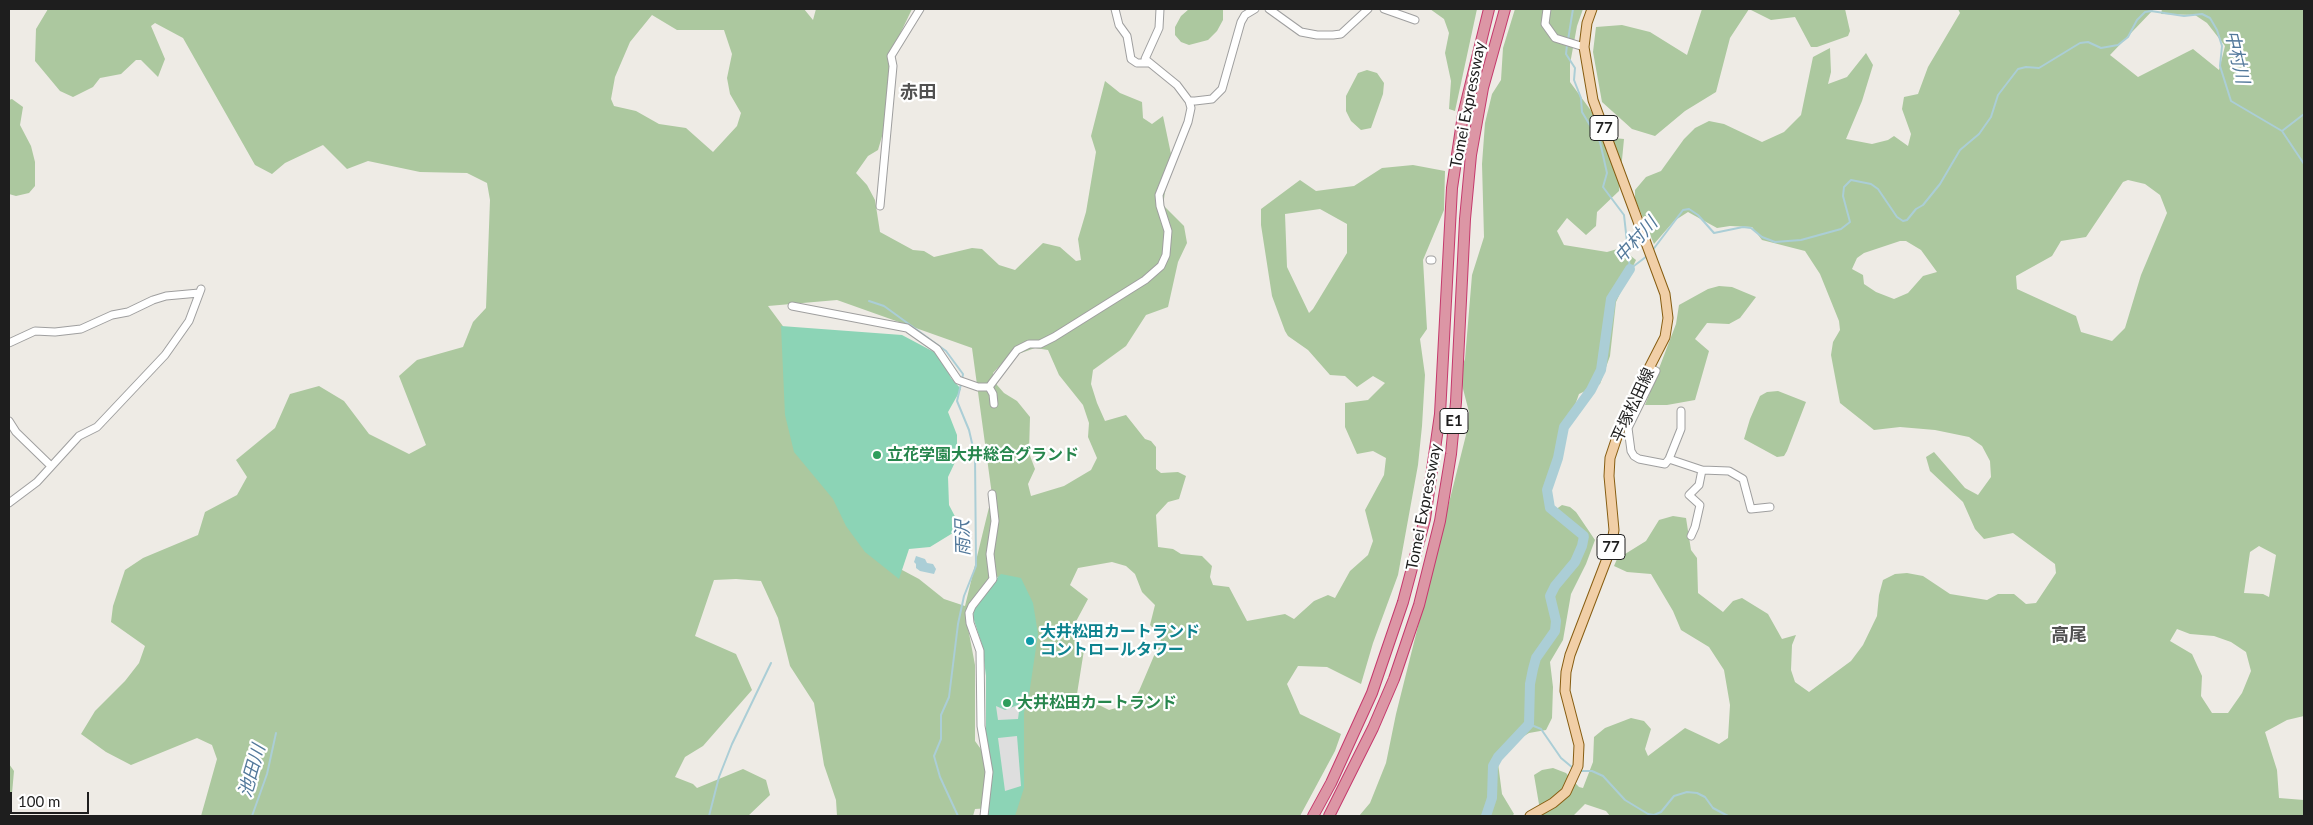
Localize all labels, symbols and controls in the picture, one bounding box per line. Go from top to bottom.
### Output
water label: 中村川 [2220,28,2254,86]
street label: Tomei Expressway [1446,40,1490,170]
district label: 赤田 [900,81,936,103]
road number: 77 [1590,116,1618,140]
water label: 中村川 [1610,213,1662,267]
street label: 平塚松田線 [1607,365,1659,445]
road number: E1 [1440,408,1468,434]
street label: Tomei Expressway [1402,442,1446,572]
place label: 立花学園大井総合グランド [887,445,1079,465]
marker: 立花学園大井総合グランド [871,449,883,461]
water label: 雨沢 [952,520,974,556]
road number: 77 [1597,534,1625,560]
place label: 大井松田カートランド コントロールタワー [1040,622,1200,660]
district label: 高尾 [2051,624,2087,646]
marker: 大井松田カートランド コントロールタワー [1024,635,1036,647]
place label: 大井松田カートランド [1017,693,1177,713]
marker: 大井松田カートランド [1001,697,1013,709]
water label: 池田川 [234,742,270,800]
scale bar [12,782,91,814]
text: 100 m [18,792,60,810]

